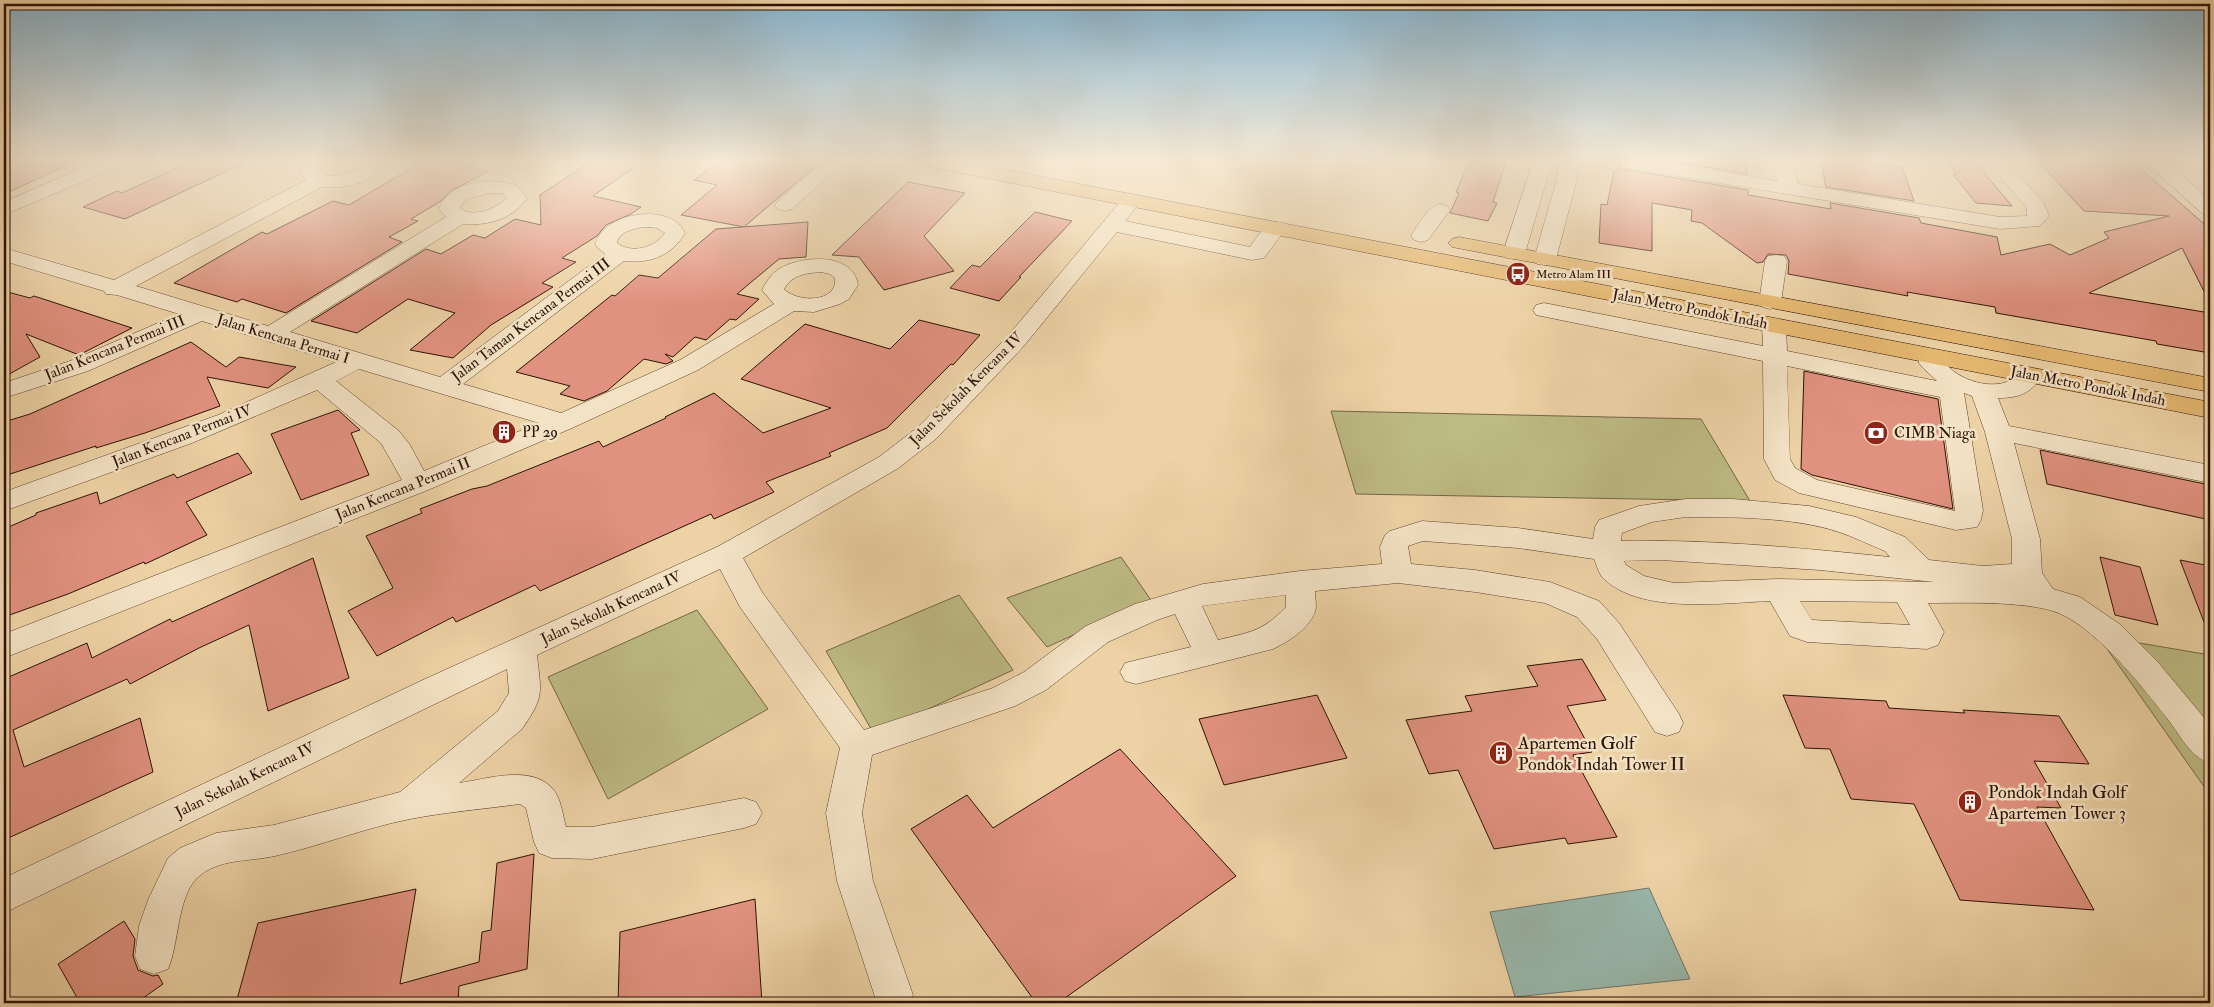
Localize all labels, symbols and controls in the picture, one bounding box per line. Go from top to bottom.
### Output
street label: Jalan Taman Kencana Permai III [447,254,615,387]
bus stop icon: Metro Alam III [1505,261,1531,287]
place label: Metro Alam III [1536,267,1611,282]
street label: Jalan Metro Pondok Indah [1610,284,1769,334]
street label: Jalan Kencana Permai I [213,310,352,369]
street label: Jalan Kencana Permai III [41,311,188,386]
street label: Jalan Sekolah Kencana IV [905,327,1028,451]
street label: Jalan Metro Pondok Indah [2008,361,2167,411]
street label: Jalan Kencana Permai IV [109,400,256,473]
building icon: PP 29 [491,419,517,445]
bank icon: CIMB Niaga [1863,420,1889,446]
place label: PP 29 [522,423,558,442]
place label: CIMB Niaga [1894,424,1976,443]
street label: Jalan Kencana Permai II [332,453,474,526]
street label: Jalan Sekolah Kencana IV [537,567,686,650]
place label: Apartemen Golf Pondok Indah Tower II [1517,732,1685,776]
street label: Jalan Sekolah Kencana IV [171,737,320,823]
building icon: Apartemen Golf Pondok Indah Tower II [1488,740,1514,766]
place label: Pondok Indah Golf Apartemen Tower 3 [1987,781,2129,825]
building icon: Pondok Indah Golf Apartemen Tower 3 [1957,789,1983,815]

